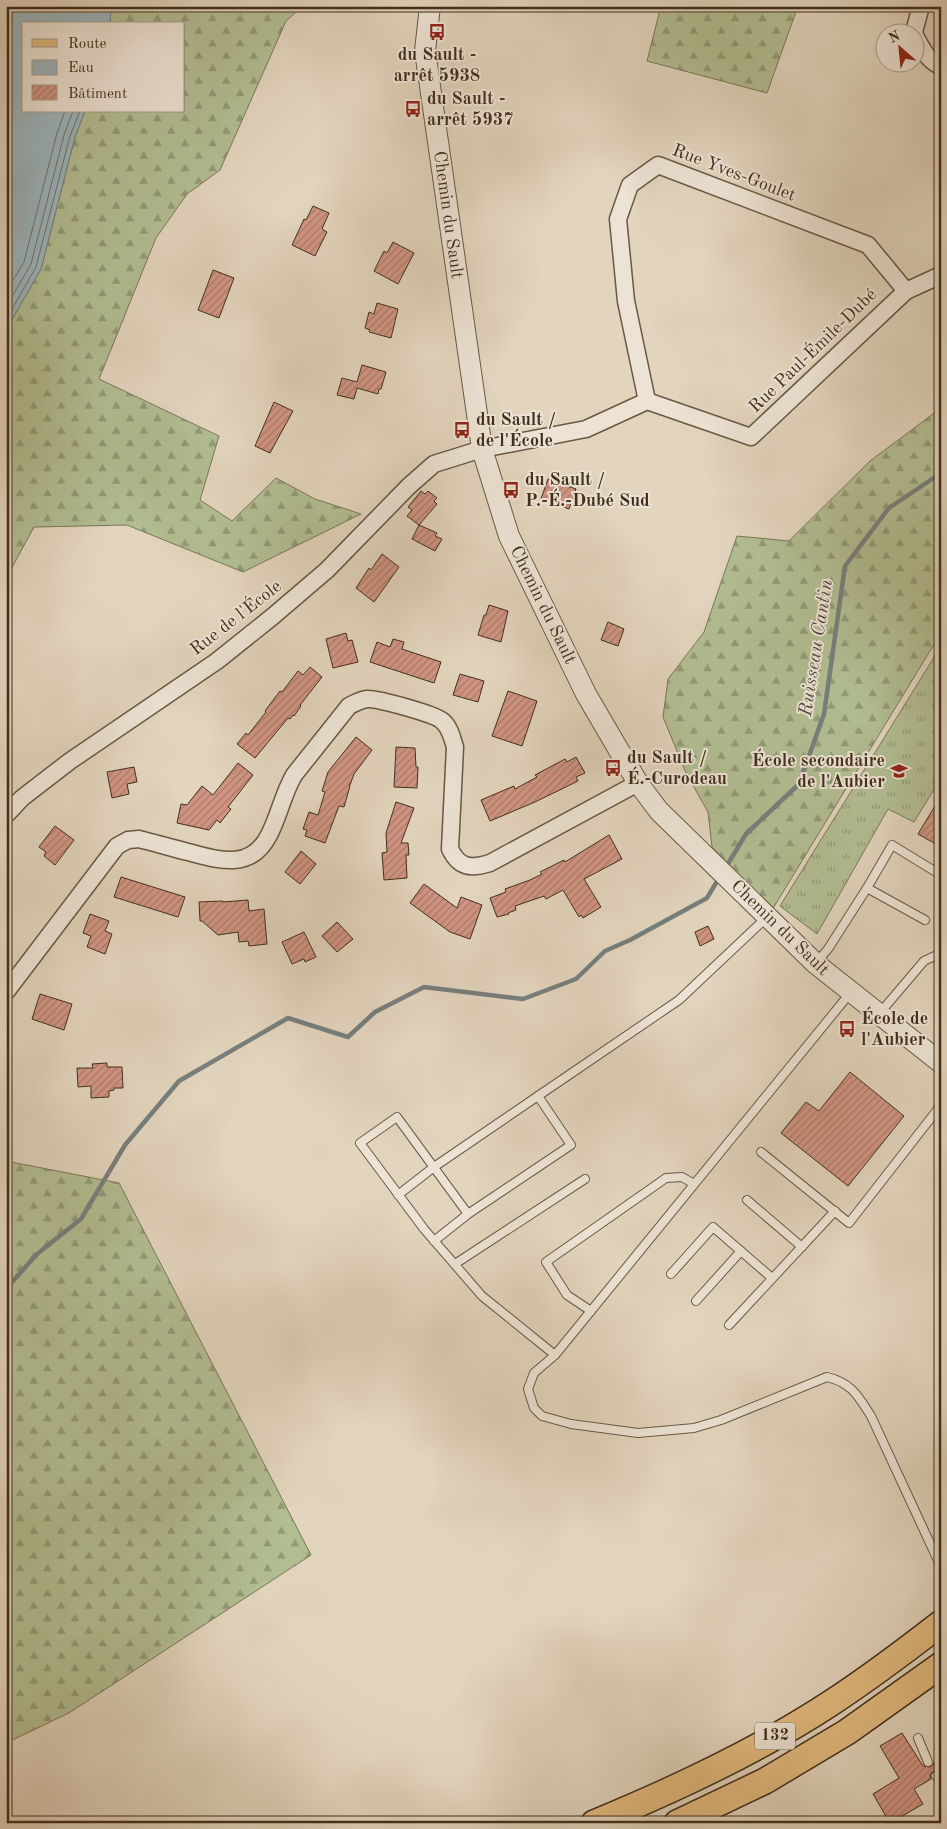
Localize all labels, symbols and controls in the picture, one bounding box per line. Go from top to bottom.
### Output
legend [22,22,185,112]
bus stop icon: du Sault - arrêt 5938 [427,22,447,42]
north arrow [874,22,924,72]
text: N [887,29,903,46]
text: Route [68,37,106,52]
place label: du Sault - arrêt 5938 [394,46,480,85]
text: Eau [68,61,94,76]
text: Bâtiment [68,87,127,102]
place label: du Sault - arrêt 5937 [427,90,514,129]
bus stop icon: du Sault - arrêt 5937 [403,99,423,119]
street label: Rue Yves-Goulet [670,141,798,205]
street label: Chemin du Sault [430,150,466,280]
street label: Rue Paul-Émile-Dubé [743,283,880,416]
place label: du Sault / de l'École [476,411,556,450]
bus stop icon: du Sault / de l'École [452,420,472,440]
place label: du Sault / P.-É.-Dubé Sud [525,471,650,510]
bus stop icon: du Sault / P.-É.-Dubé Sud [501,480,521,500]
street label: Chemin du Sault [507,543,579,667]
street label: Rue de l'École [185,574,285,659]
water label: Ruisseau Cantin [797,578,837,719]
place label: École secondaire de l'Aubier [752,748,885,791]
place label: du Sault / É.-Curodeau [627,749,727,788]
bus stop icon: du Sault / É.-Curodeau [603,758,623,778]
school or university icon: École secondaire de l'Aubier [889,761,909,781]
street label: Chemin du Sault [727,877,833,979]
place label: École de l'Aubier [861,1006,928,1049]
bus stop icon: École de l'Aubier [837,1019,857,1039]
road number: 132 [755,1722,795,1750]

